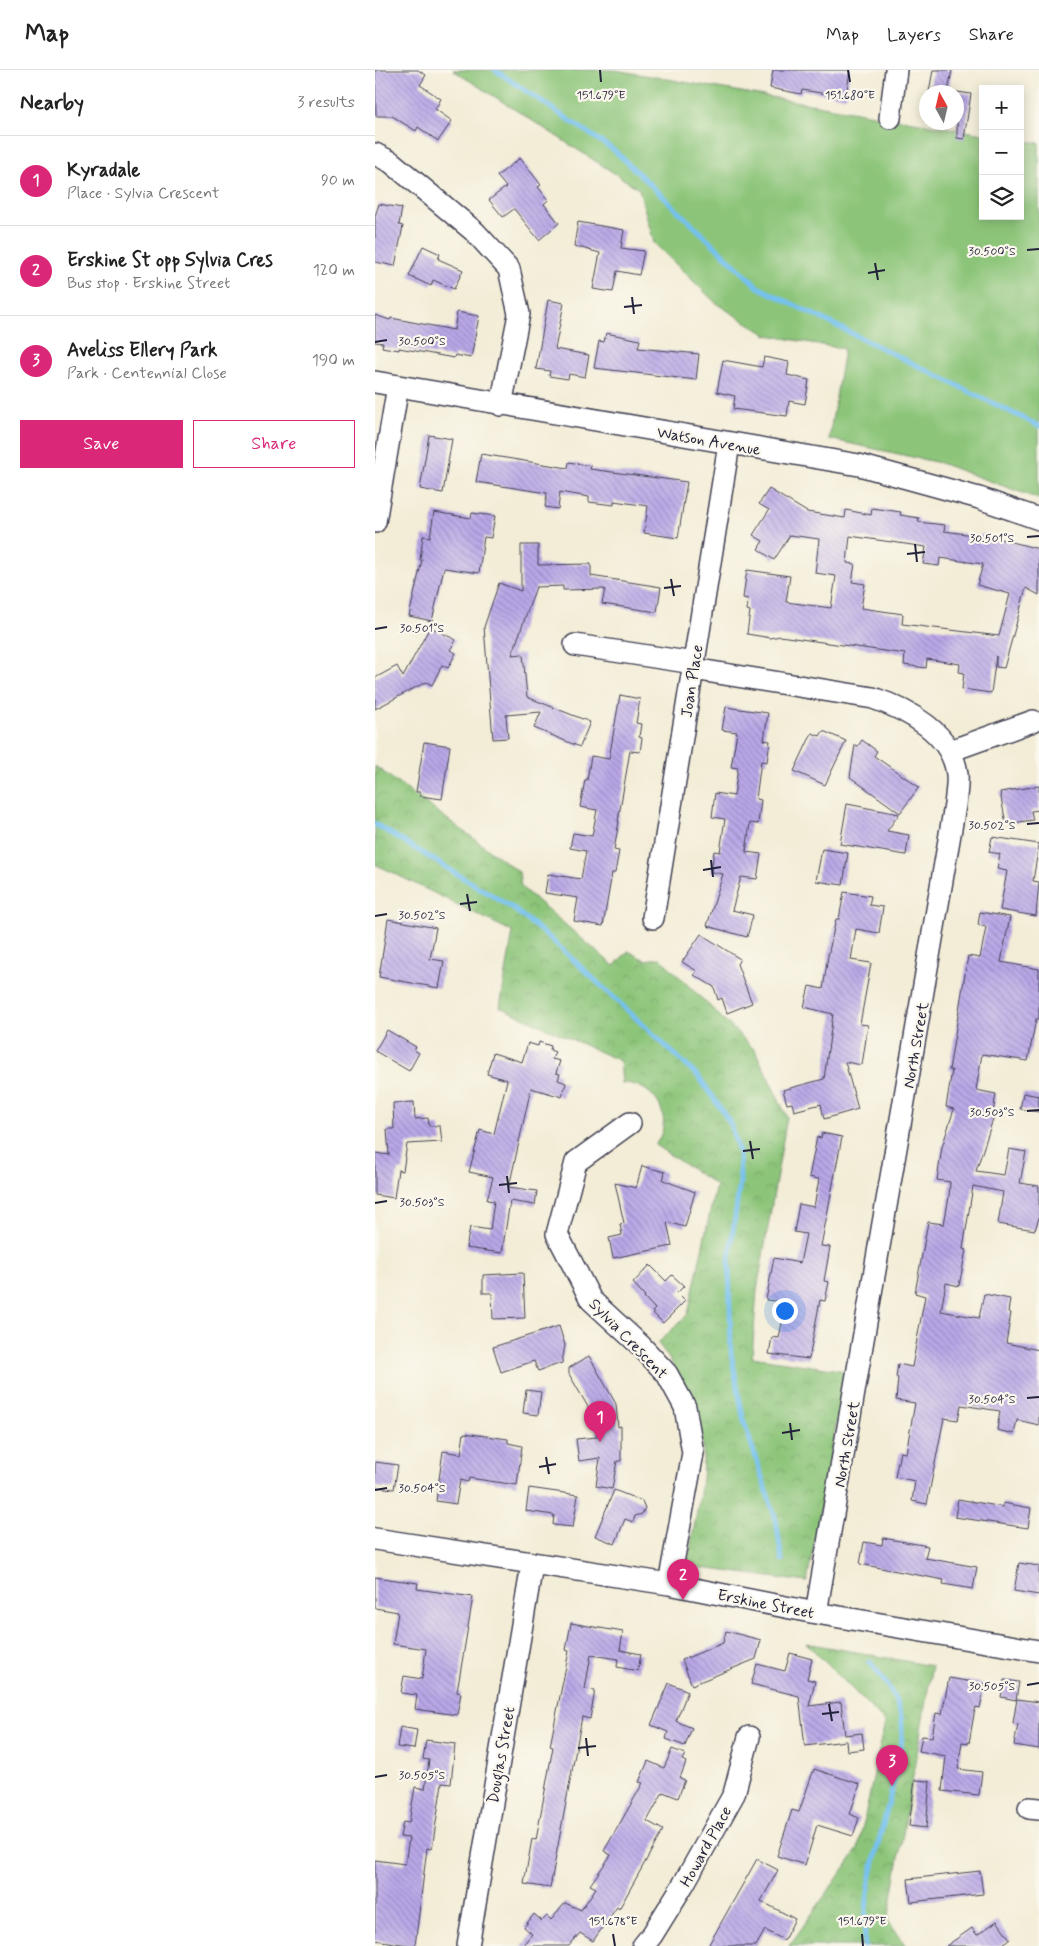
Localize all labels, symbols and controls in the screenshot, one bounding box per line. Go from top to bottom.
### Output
text: Map [25,19,69,50]
text: Map [826,23,859,47]
text: Layers [887,23,941,47]
text: Share [969,23,1014,47]
north arrow [919,85,964,130]
map controls [979,85,1024,220]
button: + [979,85,1024,130]
text: 151.679°E [577,88,625,104]
text: 151.680°E [825,88,875,104]
text: Nearby [20,89,84,117]
text: 3 results [297,92,355,113]
button: − [979,130,1024,175]
text: Kyradale [67,158,140,183]
text: 1 [32,170,40,191]
text: 90 m [321,170,355,191]
button: layers [979,175,1024,220]
text: Place · Sylvia Crescent [67,183,220,204]
text: 30.500°S [968,244,1016,260]
text: Erskine St opp Sylvia Cres [67,248,273,273]
text: 2 [32,260,40,281]
text: 120 m [313,260,355,281]
text: Bus stop · Erskine Street [67,273,230,294]
text: 30.500°S [398,334,446,350]
text: Aveliss Ellery Park [67,338,217,363]
text: 3 [32,350,40,371]
text: 190 m [312,350,355,371]
text: Park · Centennial Close [67,363,227,384]
button: Save [20,420,183,468]
button: Share [193,420,355,468]
street label: Watson Avenue [655,422,763,461]
text: 30.501°S [970,531,1015,547]
text: 30.501°S [400,621,445,637]
street label: Joan Place [676,643,709,719]
text: 30.502°S [968,818,1016,834]
text: 30.502°S [398,908,446,924]
street label: North Street [899,1000,934,1090]
text: 30.503°S [970,1105,1015,1121]
text: 30.503°S [400,1195,445,1211]
street label: Sylvia Crescent [584,1294,672,1384]
your location [772,1298,798,1324]
text: 30.504°S [969,1392,1016,1408]
street label: North Street [830,1399,865,1489]
pin: 1 [584,1401,616,1442]
text: 30.504°S [399,1481,446,1497]
pin: 2 [667,1559,699,1600]
street label: Erskine Street [716,1585,816,1624]
text: 30.505°S [969,1679,1016,1695]
street label: Douglas Street [483,1705,521,1806]
pin: 3 [876,1745,908,1786]
text: 30.505°S [399,1768,446,1784]
street label: Howard Place [676,1803,737,1891]
text: 151.678°E [589,1914,637,1930]
text: 151.679°E [838,1914,886,1930]

